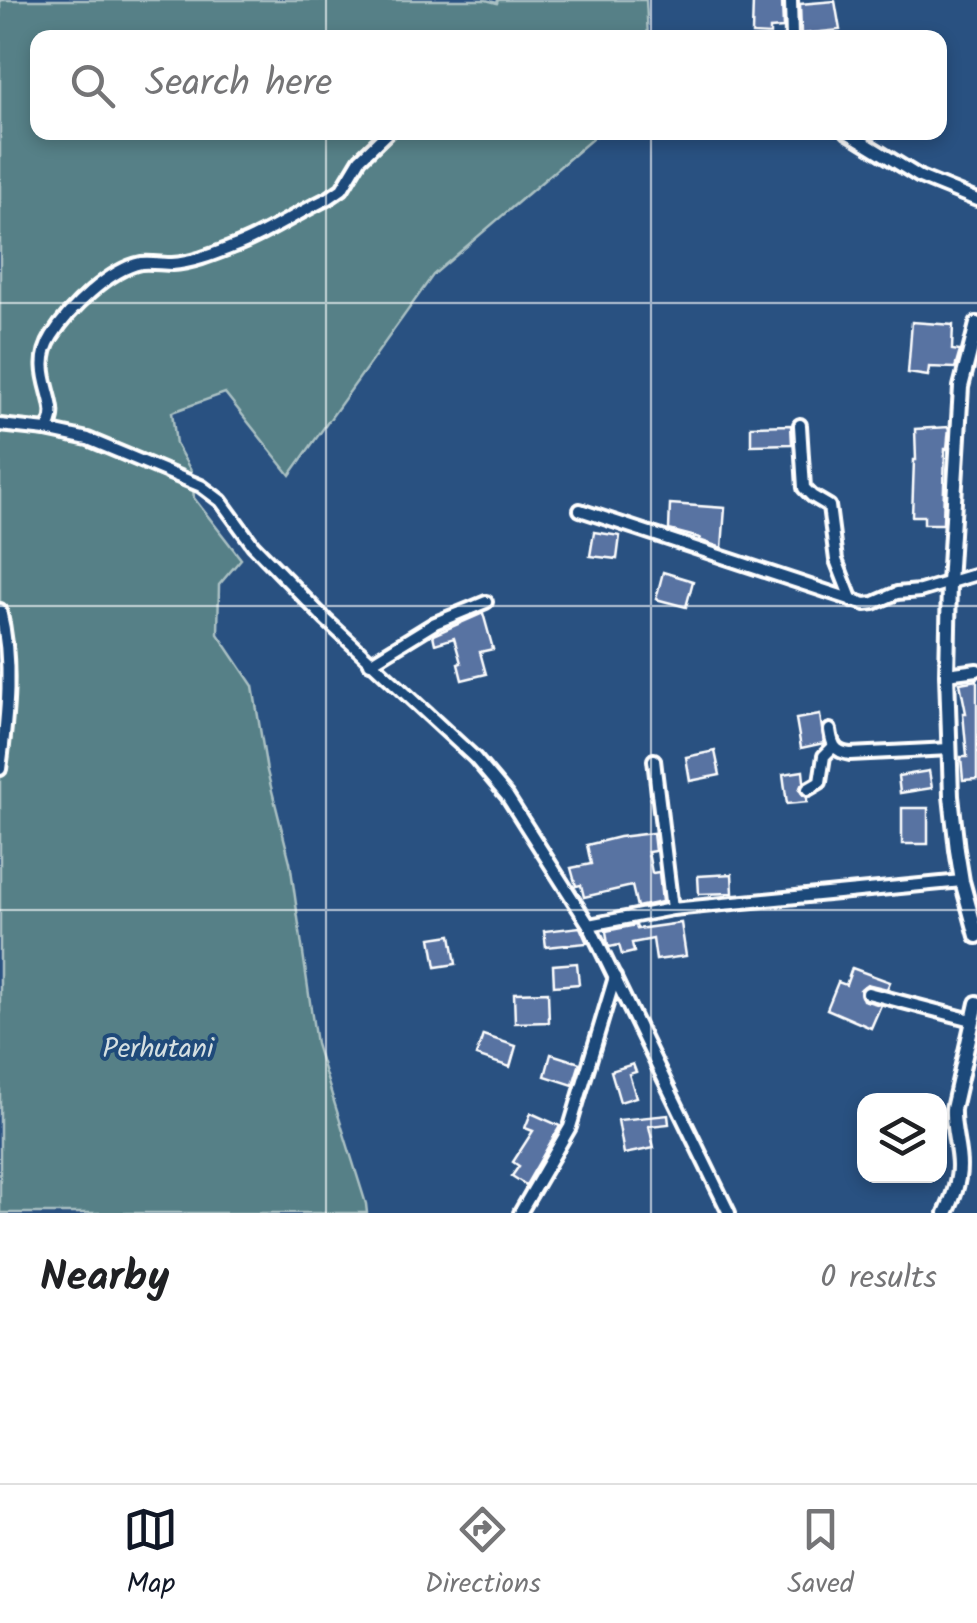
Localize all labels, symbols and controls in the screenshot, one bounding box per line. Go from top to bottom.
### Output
search box [30,30,947,140]
text: Search here [145,55,332,115]
icon: search [65,58,120,113]
park label: Perhutani [102,1027,215,1072]
map controls [857,1093,947,1183]
button: layers [857,1093,947,1183]
text: Nearby [40,1245,169,1312]
text: 0 results [820,1253,937,1304]
tab: Map [123,1502,178,1607]
tab: Directions [425,1502,541,1607]
tab: Saved [787,1502,854,1607]

